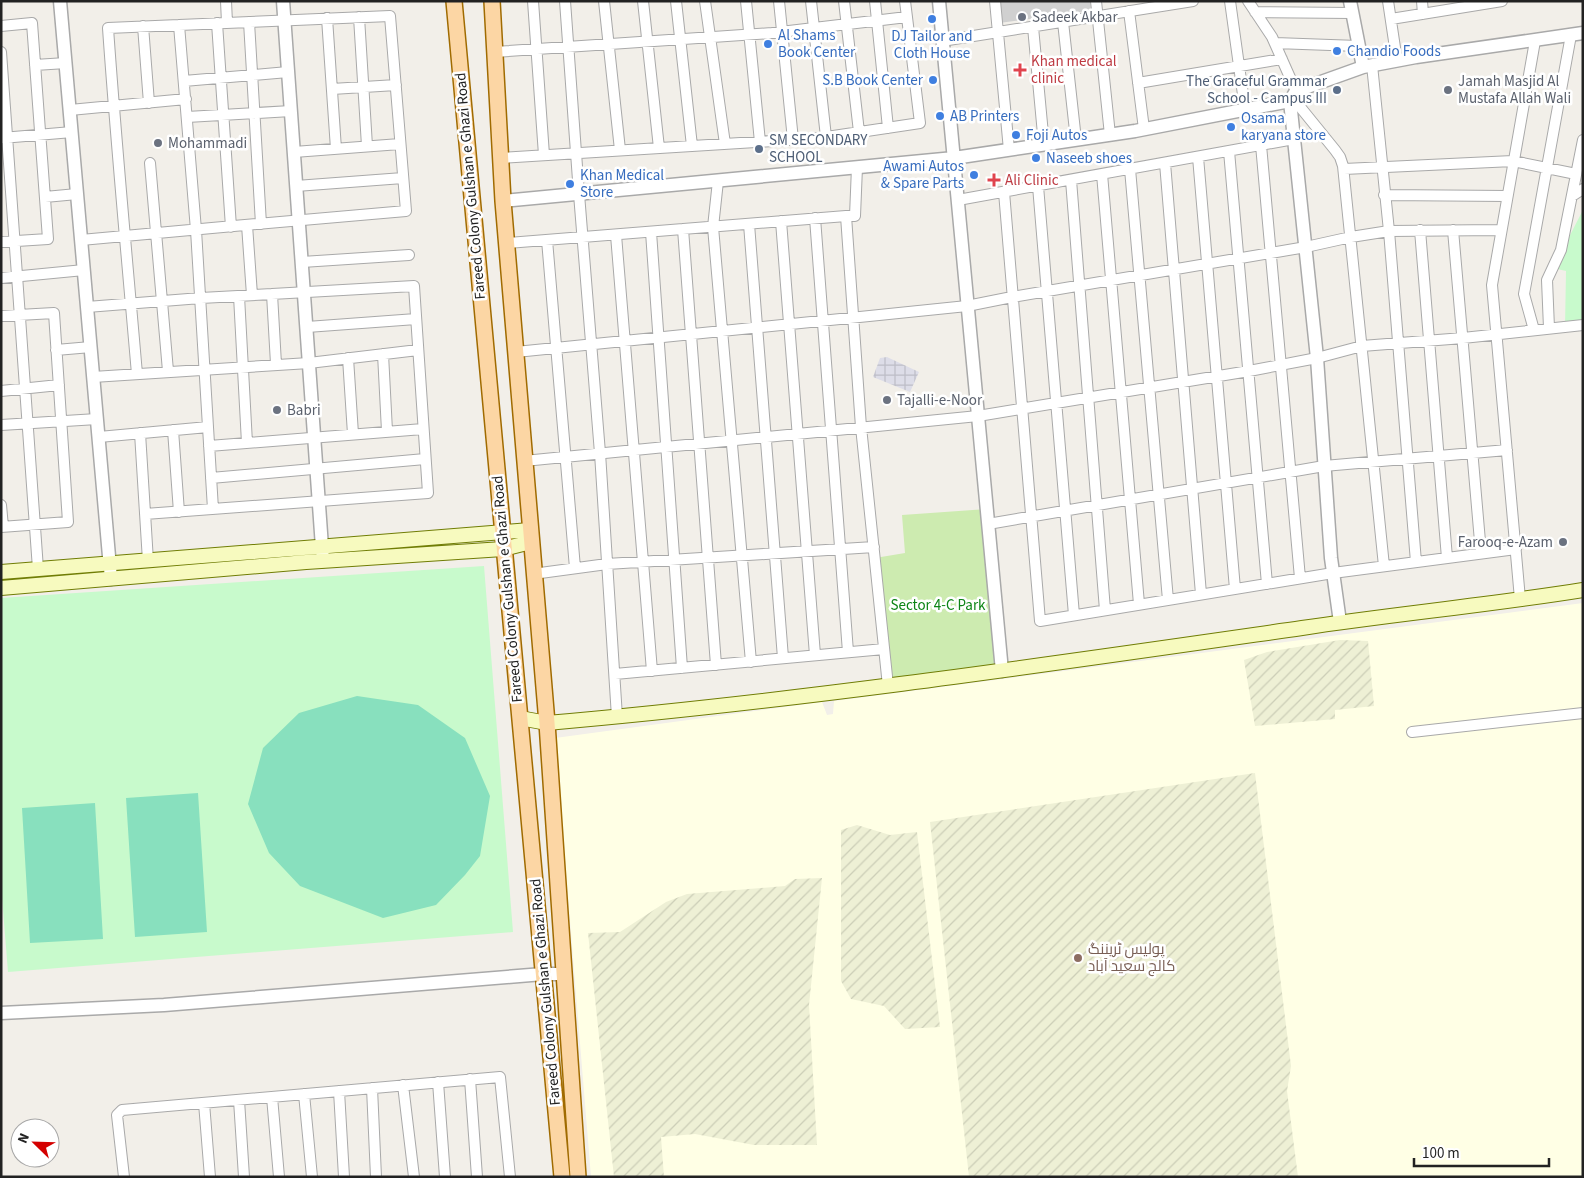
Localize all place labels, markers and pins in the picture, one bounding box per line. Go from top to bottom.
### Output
place label: Sadeek Akbar [1032,7,1118,28]
marker: Sadeek Akbar [1016,11,1028,23]
marker: DJ Tailor and Cloth House [926,13,938,25]
place label: Al Shams Book Center [778,25,856,63]
place label: DJ Tailor and Cloth House [891,26,973,64]
marker: Al Shams Book Center [762,38,774,50]
place label: Chandio Foods [1347,41,1441,62]
marker: Chandio Foods [1331,45,1343,57]
place label: Khan medical clinic [1031,51,1117,89]
marker: Khan medical clinic [1013,63,1027,77]
place label: S.B Book Center [822,70,924,91]
place label: The Graceful Grammar School - Campus III [1186,71,1328,109]
place label: Jamah Masjid Al Mustafa Allah Wali [1458,71,1571,109]
marker: S.B Book Center [927,74,939,86]
marker: The Graceful Grammar School - Campus III [1331,84,1343,96]
marker: Jamah Masjid Al Mustafa Allah Wali [1442,84,1454,96]
place label: AB Printers [950,106,1019,127]
place label: Osama karyana store [1241,108,1326,146]
marker: AB Printers [934,110,946,122]
marker: Osama karyana store [1225,121,1237,133]
place label: Foji Autos [1026,125,1087,146]
marker: Foji Autos [1010,129,1022,141]
place label: SM SECONDARY SCHOOL [769,130,868,168]
place label: Mohammadi [168,133,247,154]
marker: Mohammadi [152,137,164,149]
marker: SM SECONDARY SCHOOL [753,143,765,155]
place label: Naseeb shoes [1046,148,1132,169]
marker: Naseeb shoes [1030,152,1042,164]
place label: Awami Autos & Spare Parts [881,156,964,194]
place label: Khan Medical Store [580,165,664,203]
marker: Awami Autos & Spare Parts [968,169,980,181]
place label: Ali Clinic [1005,170,1059,191]
marker: Ali Clinic [987,173,1001,187]
marker: Khan Medical Store [564,178,576,190]
place label: Tajalli-e-Noor [897,390,983,411]
marker: Tajalli-e-Noor [881,394,893,406]
place label: Babri [287,400,321,421]
marker: Babri [271,404,283,416]
place label: Farooq-e-Azam [1458,532,1553,553]
marker: Farooq-e-Azam [1557,536,1569,548]
place label: پولیس ٹریننگ کالج سعید آباد [1088,939,1175,977]
marker: پولیس ٹریننگ کالج سعید آباد [1072,952,1084,964]

